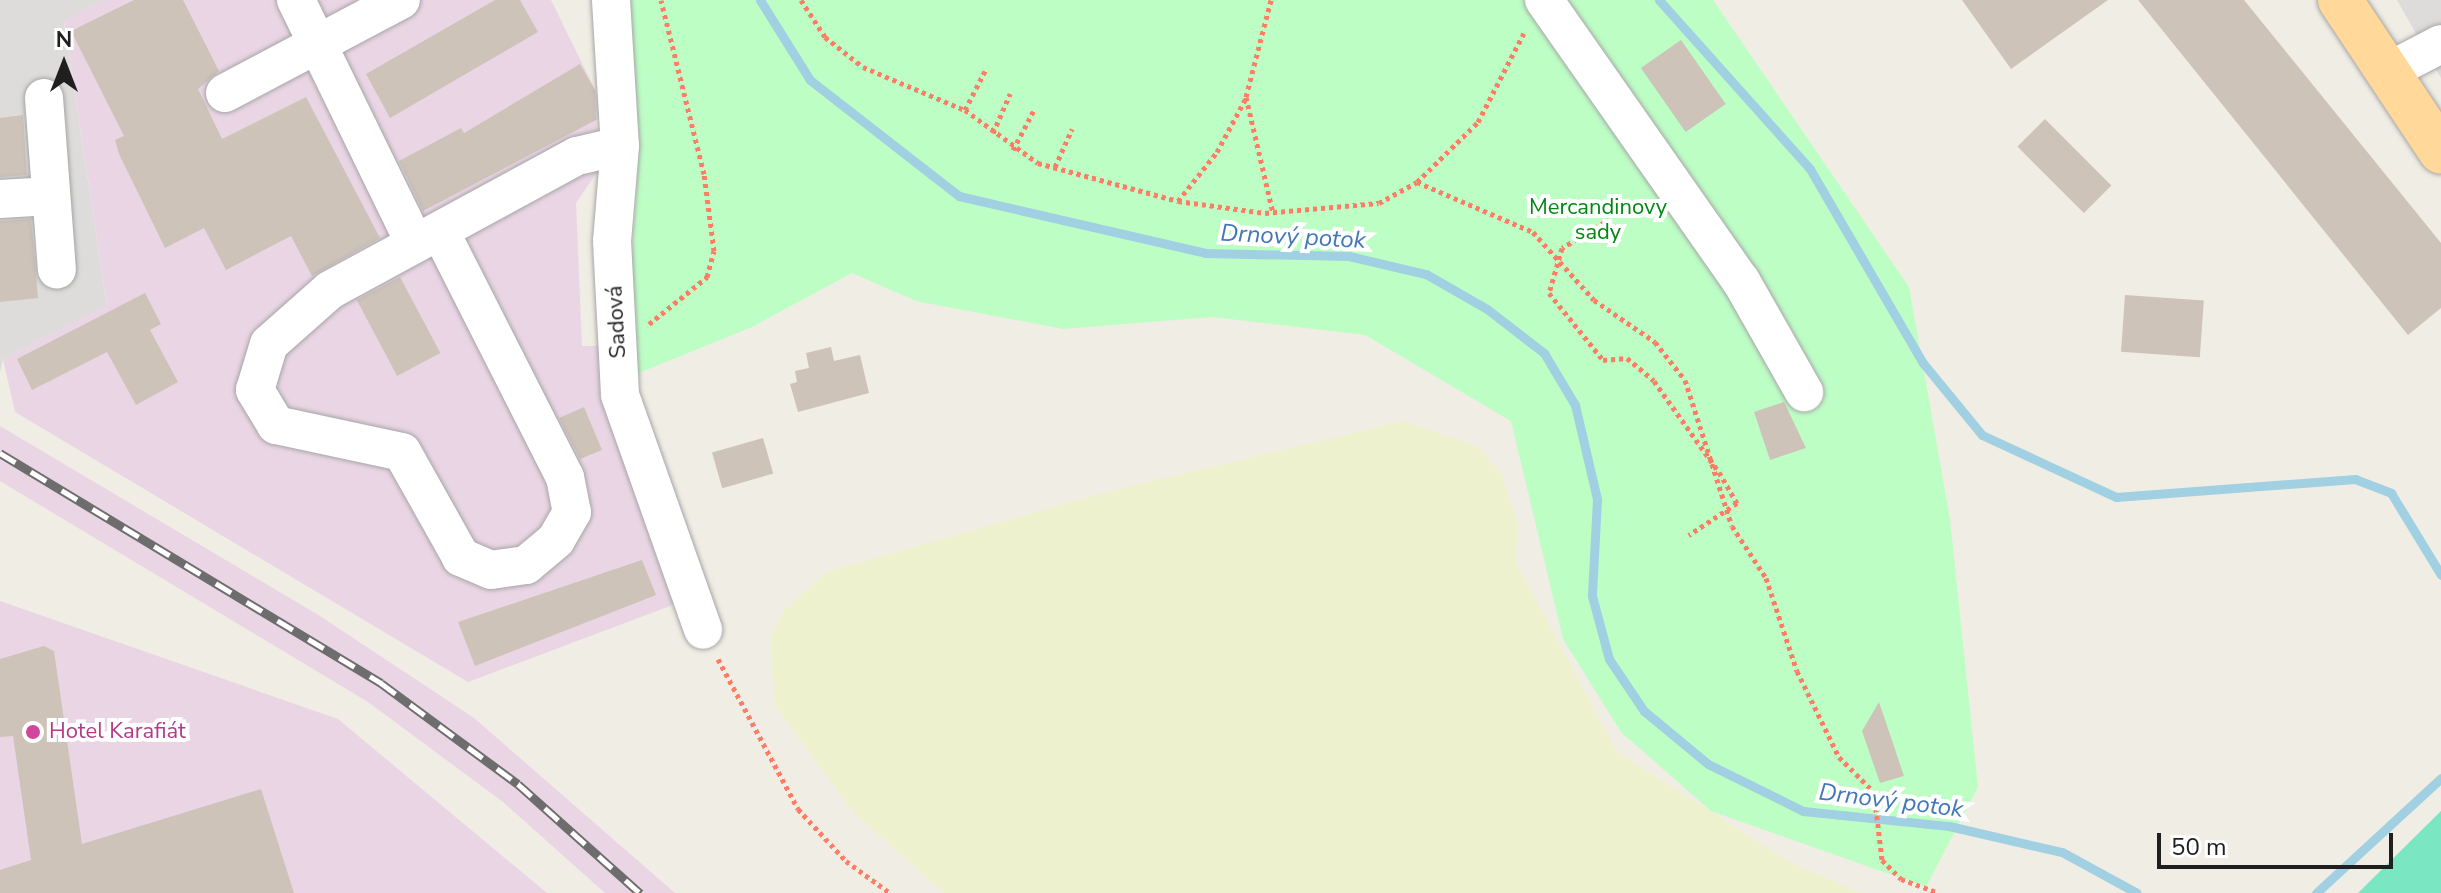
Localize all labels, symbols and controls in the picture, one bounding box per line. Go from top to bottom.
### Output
north arrow [24,24,104,104]
text: N [56,25,72,55]
park label: Mercandinovy sady [1529,194,1667,246]
water label: Drnový potok [1220,219,1366,255]
street label: Sadová [602,285,632,359]
place label: Hotel Karafiát [49,719,186,745]
marker: Hotel Karafiát [24,723,42,741]
water label: Drnový potok [1817,778,1965,824]
scale bar [2161,817,2397,867]
text: 50 m [2171,831,2227,863]

